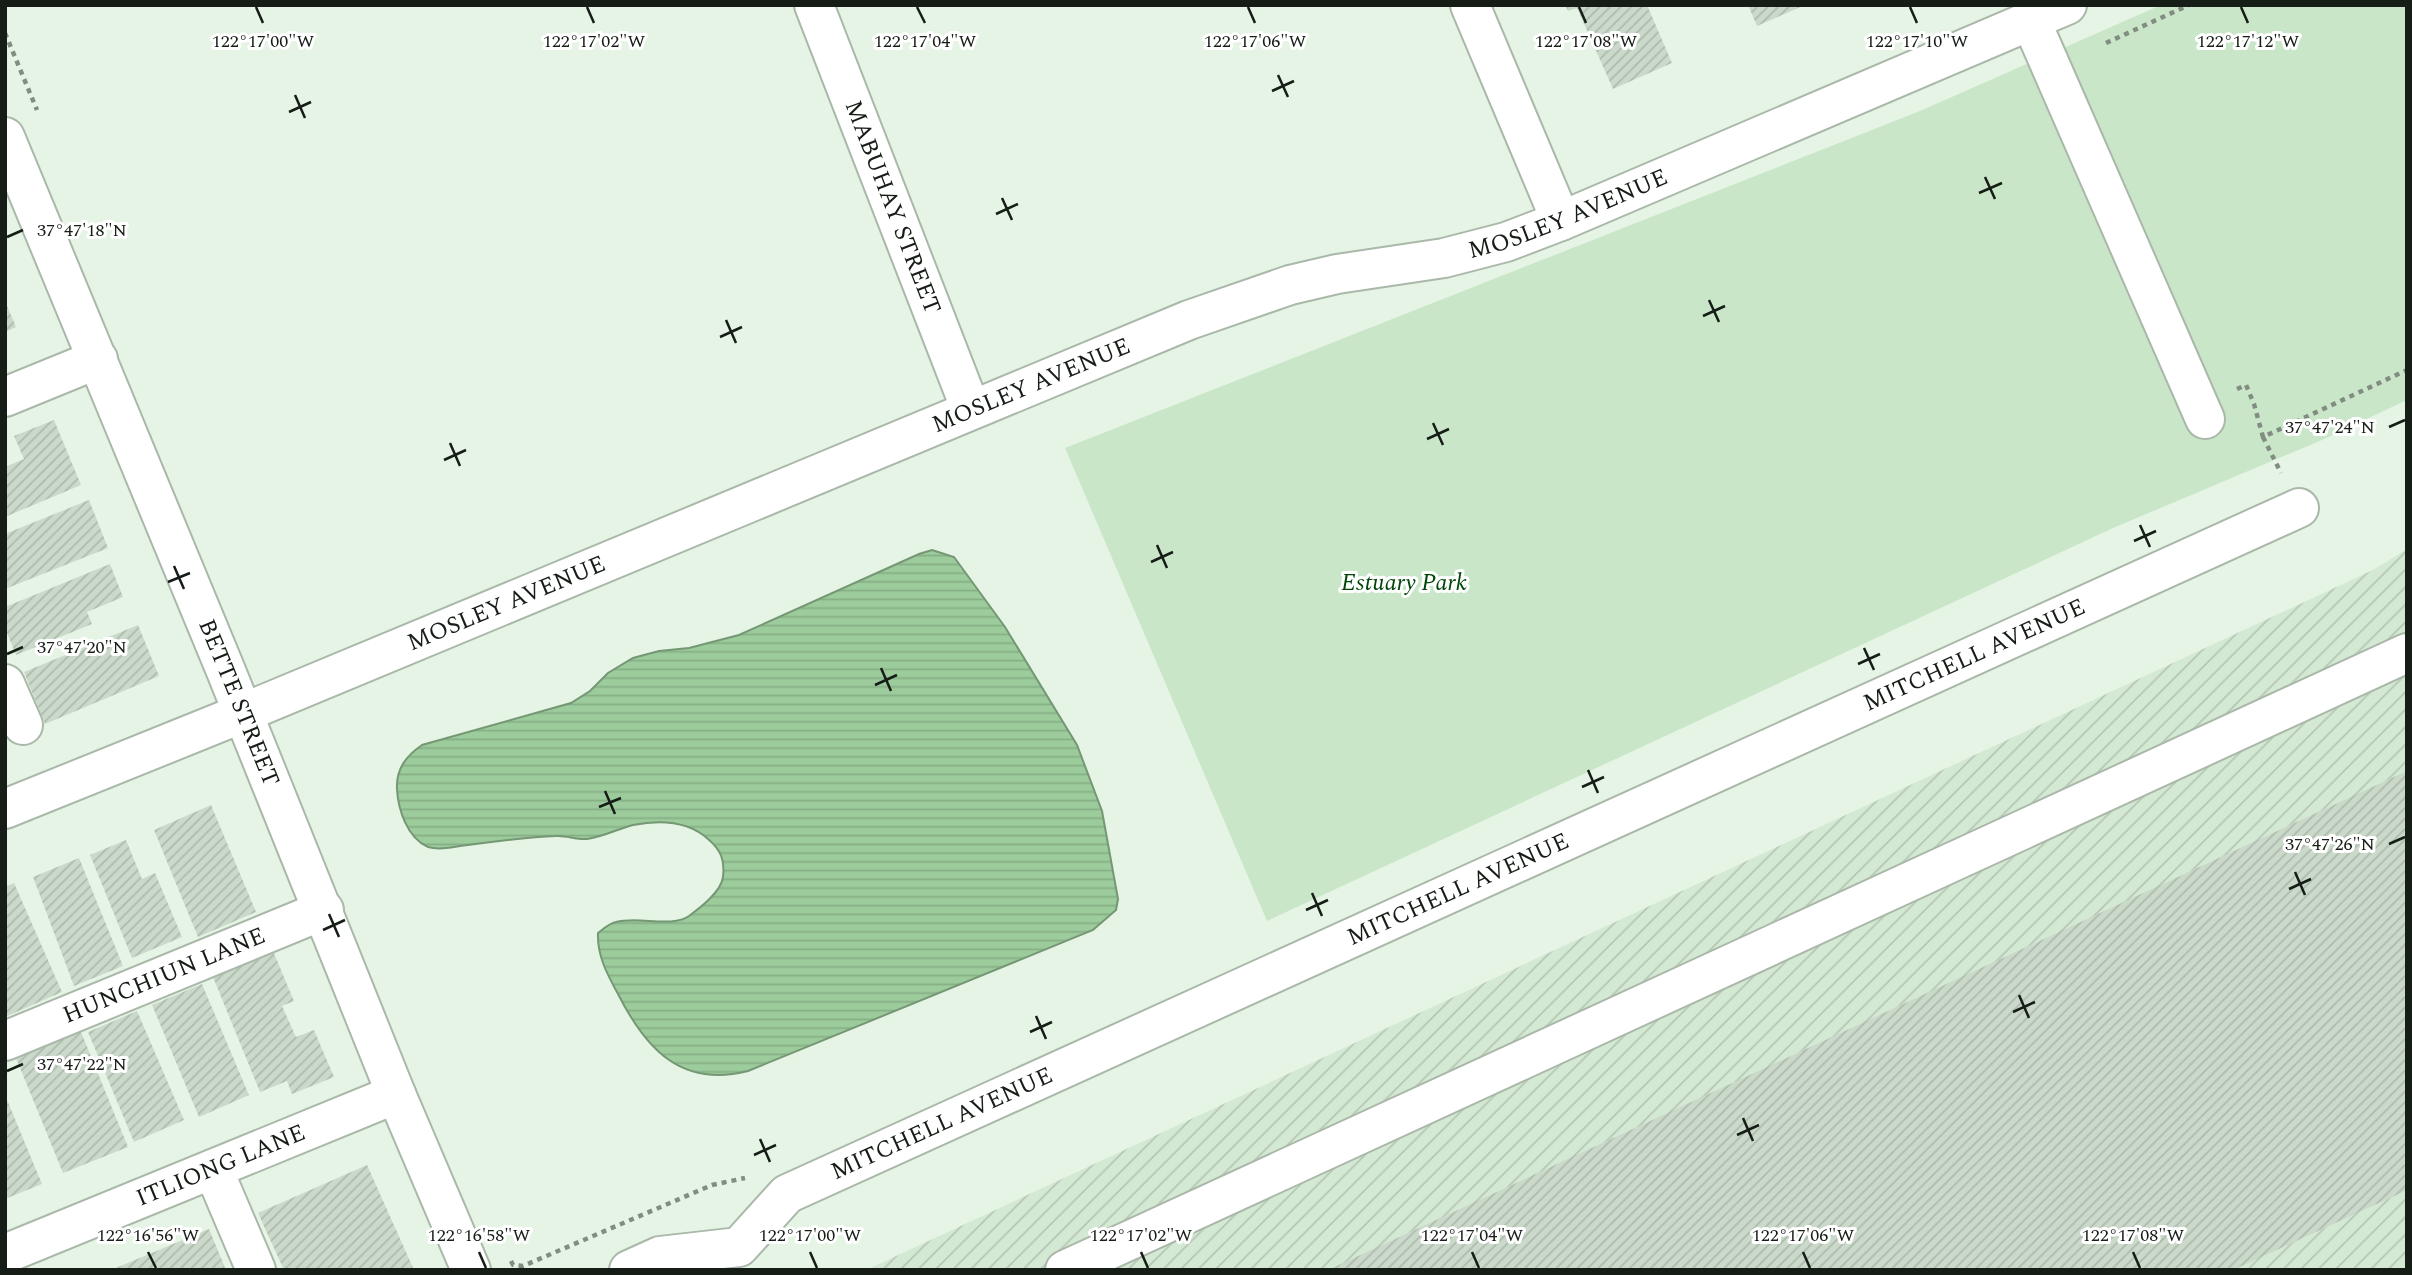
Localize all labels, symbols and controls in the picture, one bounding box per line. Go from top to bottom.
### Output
text: 122°17'00"W [212,28,314,55]
text: 122°17'02"W [543,28,645,55]
text: 122°17'04"W [874,28,976,55]
text: 122°17'06"W [1204,28,1306,55]
text: 122°17'08"W [1535,28,1637,55]
text: 122°17'10"W [1866,28,1968,55]
text: 122°17'12"W [2197,28,2299,55]
street label: MABUHAY STREET [835,95,950,320]
street label: MOSLEY AVENUE [1464,159,1674,269]
text: 37°47'18"N [37,217,127,244]
street label: MOSLEY AVENUE [926,328,1136,443]
text: 37°47'24"N [2285,414,2375,441]
street label: MOSLEY AVENUE [402,546,611,661]
park label: Estuary Park [1341,565,1467,601]
street label: MITCHELL AVENUE [1858,589,2091,721]
street label: BETTE STREET [188,613,289,792]
text: 37°47'20"N [37,634,127,661]
street label: MITCHELL AVENUE [1341,823,1575,956]
text: 37°47'26"N [2285,831,2375,858]
street label: HUNCHIUN LANE [57,918,271,1033]
text: 37°47'22"N [37,1051,127,1078]
street label: MITCHELL AVENUE [825,1058,1059,1190]
street label: ITLIONG LANE [130,1115,311,1217]
text: 122°16'56"W [97,1222,199,1249]
text: 122°16'58"W [428,1222,530,1249]
text: 122°17'00"W [759,1222,861,1249]
text: 122°17'02"W [1090,1222,1192,1249]
text: 122°17'04"W [1421,1222,1523,1249]
text: 122°17'06"W [1752,1222,1854,1249]
text: 122°17'08"W [2082,1222,2184,1249]

